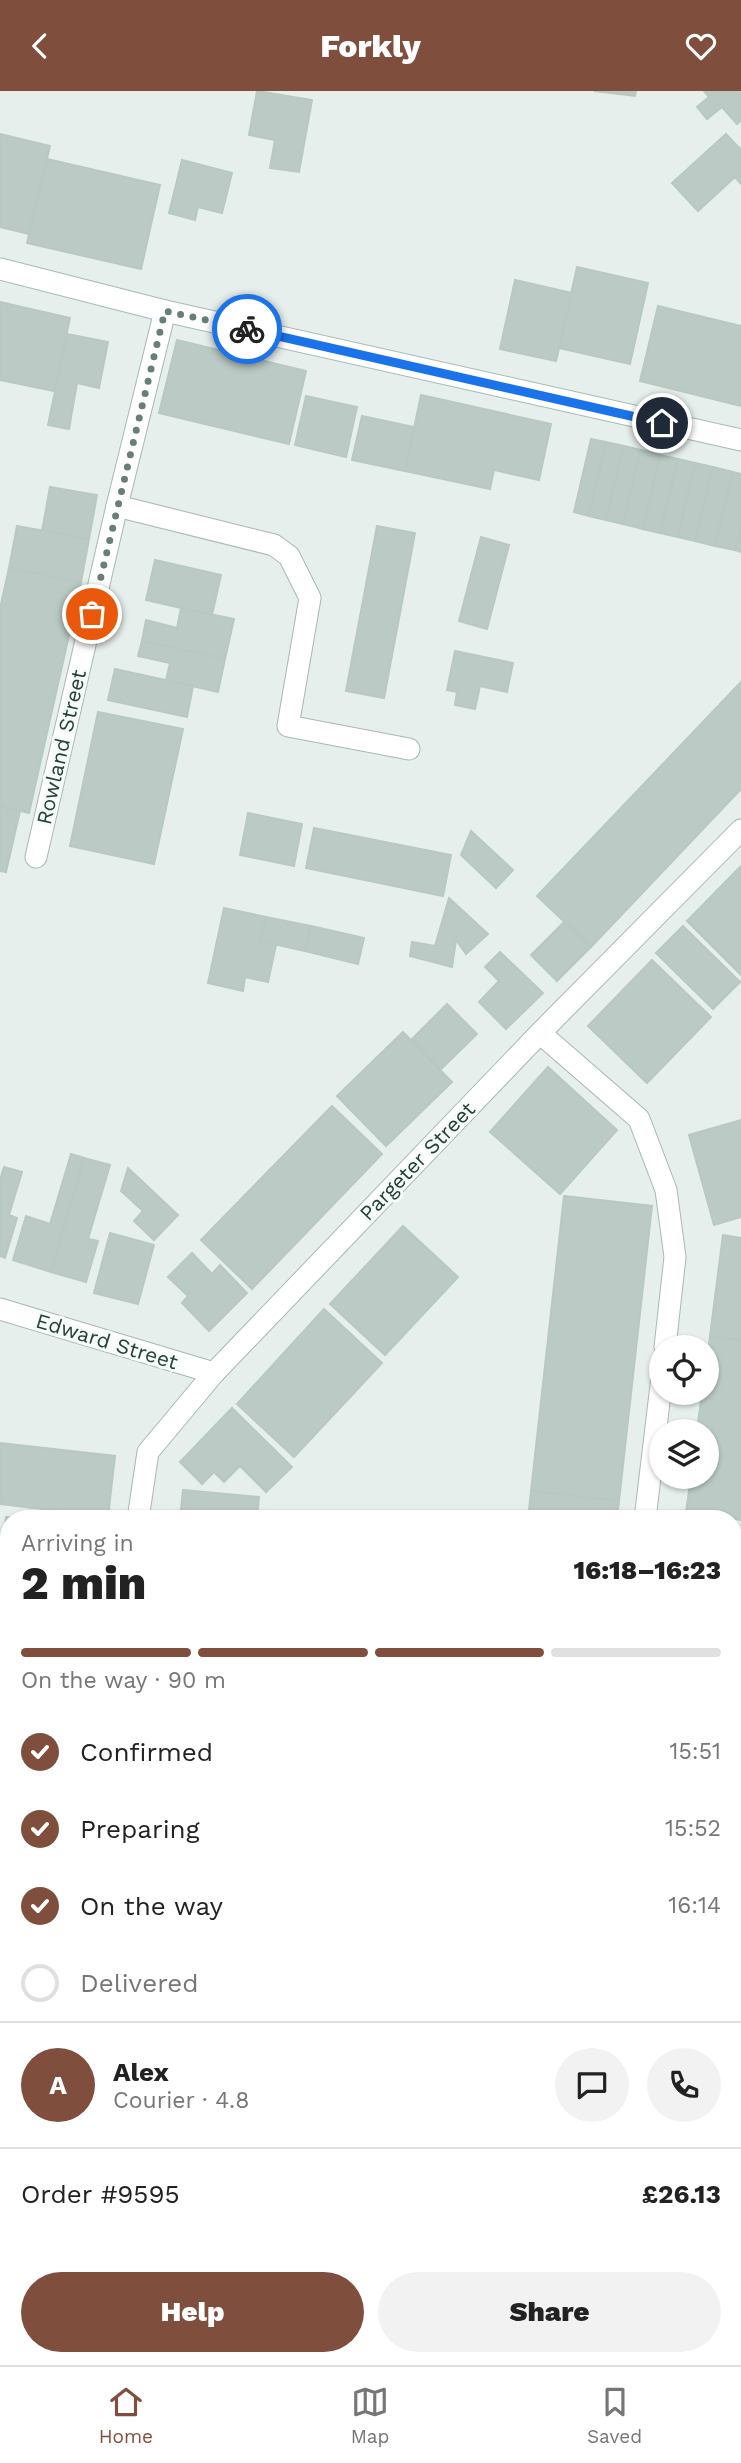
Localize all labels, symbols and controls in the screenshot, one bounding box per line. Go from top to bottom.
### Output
icon: back [21,27,59,65]
text: Forkly [320,27,421,65]
icon: heart [682,27,720,65]
courier [212,294,282,364]
icon: bike [228,310,266,348]
pin [632,393,692,453]
icon: home [643,404,681,442]
pin [62,584,122,644]
icon: bag [73,595,111,633]
street label: Rowland Street [31,667,91,827]
street label: Pargeter Street [354,1096,480,1225]
street label: Edward Street [33,1308,181,1375]
map controls [649,1335,719,1489]
button: locate [649,1335,719,1405]
button: layers [649,1419,719,1489]
text: Arriving in [21,1530,134,1557]
text: 16:18–16:23 [573,1555,721,1585]
text: 2 min [21,1556,146,1610]
text: On the way · 90 m [21,1667,226,1694]
icon: check [21,1733,59,1771]
text: Confirmed [80,1737,213,1767]
text: 15:51 [669,1738,721,1765]
icon: check [21,1810,59,1848]
text: Preparing [80,1814,200,1844]
text: 15:52 [665,1815,721,1842]
icon: check [21,1887,59,1925]
text: On the way [80,1891,223,1921]
text: 16:14 [668,1892,721,1919]
text: Delivered [80,1968,199,1998]
button: chat [555,2048,629,2122]
button: phone [647,2048,721,2122]
text: Alex [113,2057,169,2087]
text: A [49,2070,67,2100]
text: Courier · 4.8 [113,2087,249,2114]
text: Order #9595 [21,2179,180,2209]
text: £26.13 [642,2179,721,2209]
button: Help [21,2272,364,2352]
button: Share [378,2272,721,2352]
tab: Home [99,2383,153,2448]
tab: Map [351,2383,389,2448]
tab: Saved [587,2383,642,2448]

